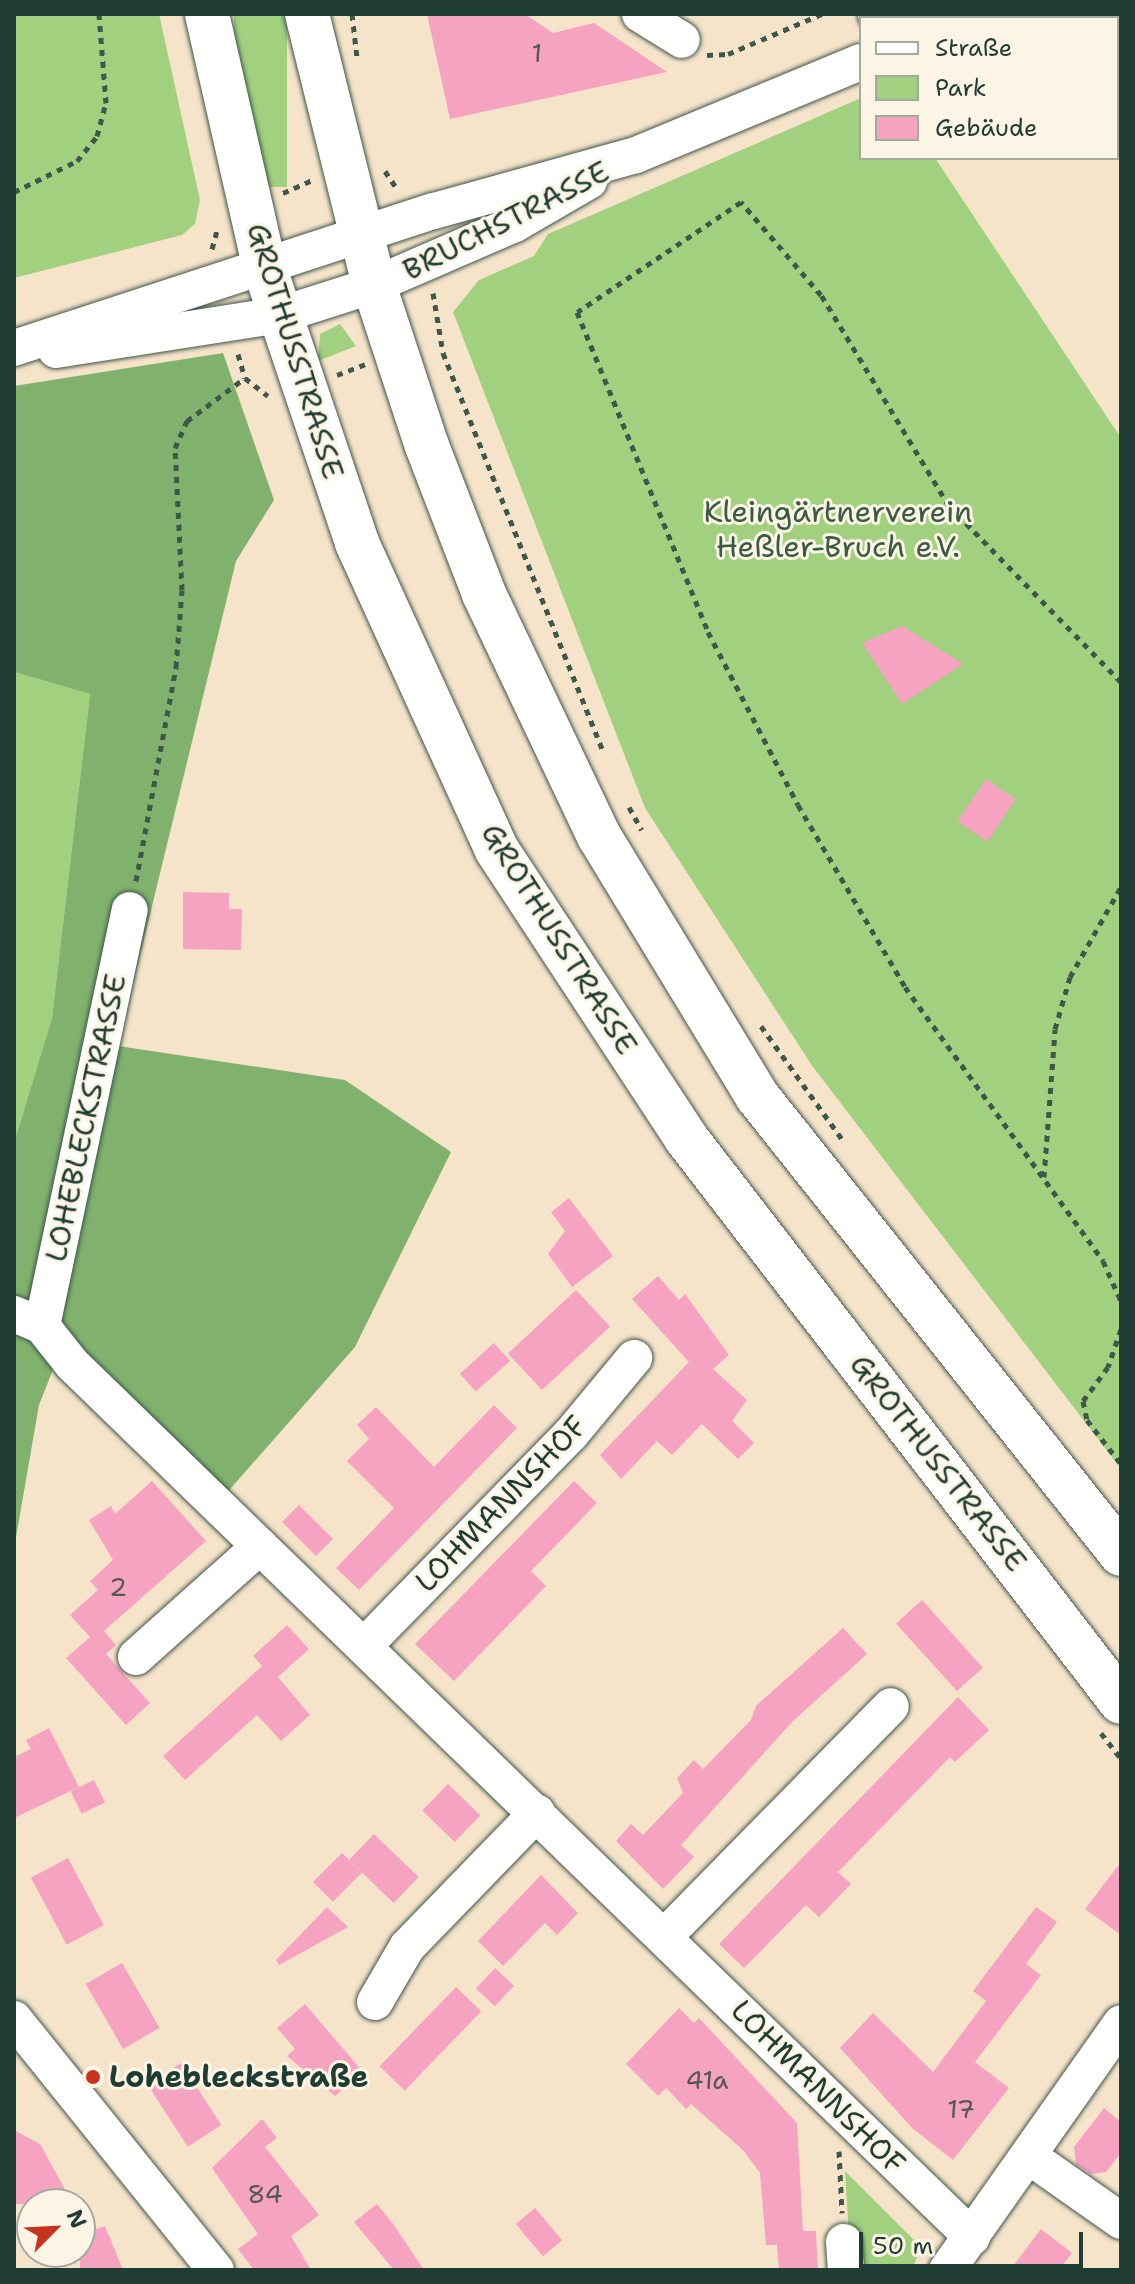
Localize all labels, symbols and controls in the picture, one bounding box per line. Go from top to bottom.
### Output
legend [859,16,1119,160]
text: Straße [935,32,1012,64]
house number: 1 [532,37,542,69]
text: Park [935,72,987,104]
text: Gebäude [935,112,1037,144]
street label: BRUCHSTRASSE [397,154,615,288]
street label: GROTHUSSTRASSE [239,219,351,483]
park label: Kleingärtnerverein Heßler-Bruch e.V. [704,494,972,564]
street label: GROTHUSSTRASSE [473,817,645,1061]
street label: LOHEBLECKSTRASSE [38,971,134,1265]
street label: GROTHUSSTRASSE [842,1347,1034,1579]
street label: LOHMANNSHOF [408,1408,594,1600]
house number: 2 [109,1571,127,1603]
street label: LOHMANNSHOF [723,1992,913,2182]
place label: Lohebleckstraße [109,2059,368,2095]
house number: 41a [685,2064,729,2096]
marker: Lohebleckstraße [84,2068,102,2086]
house number: 17 [947,2093,975,2125]
house number: 84 [247,2178,283,2210]
north arrow [16,2188,96,2268]
text: N [60,2205,93,2233]
scale bar [863,2216,1087,2266]
text: 50 m [873,2230,933,2262]

